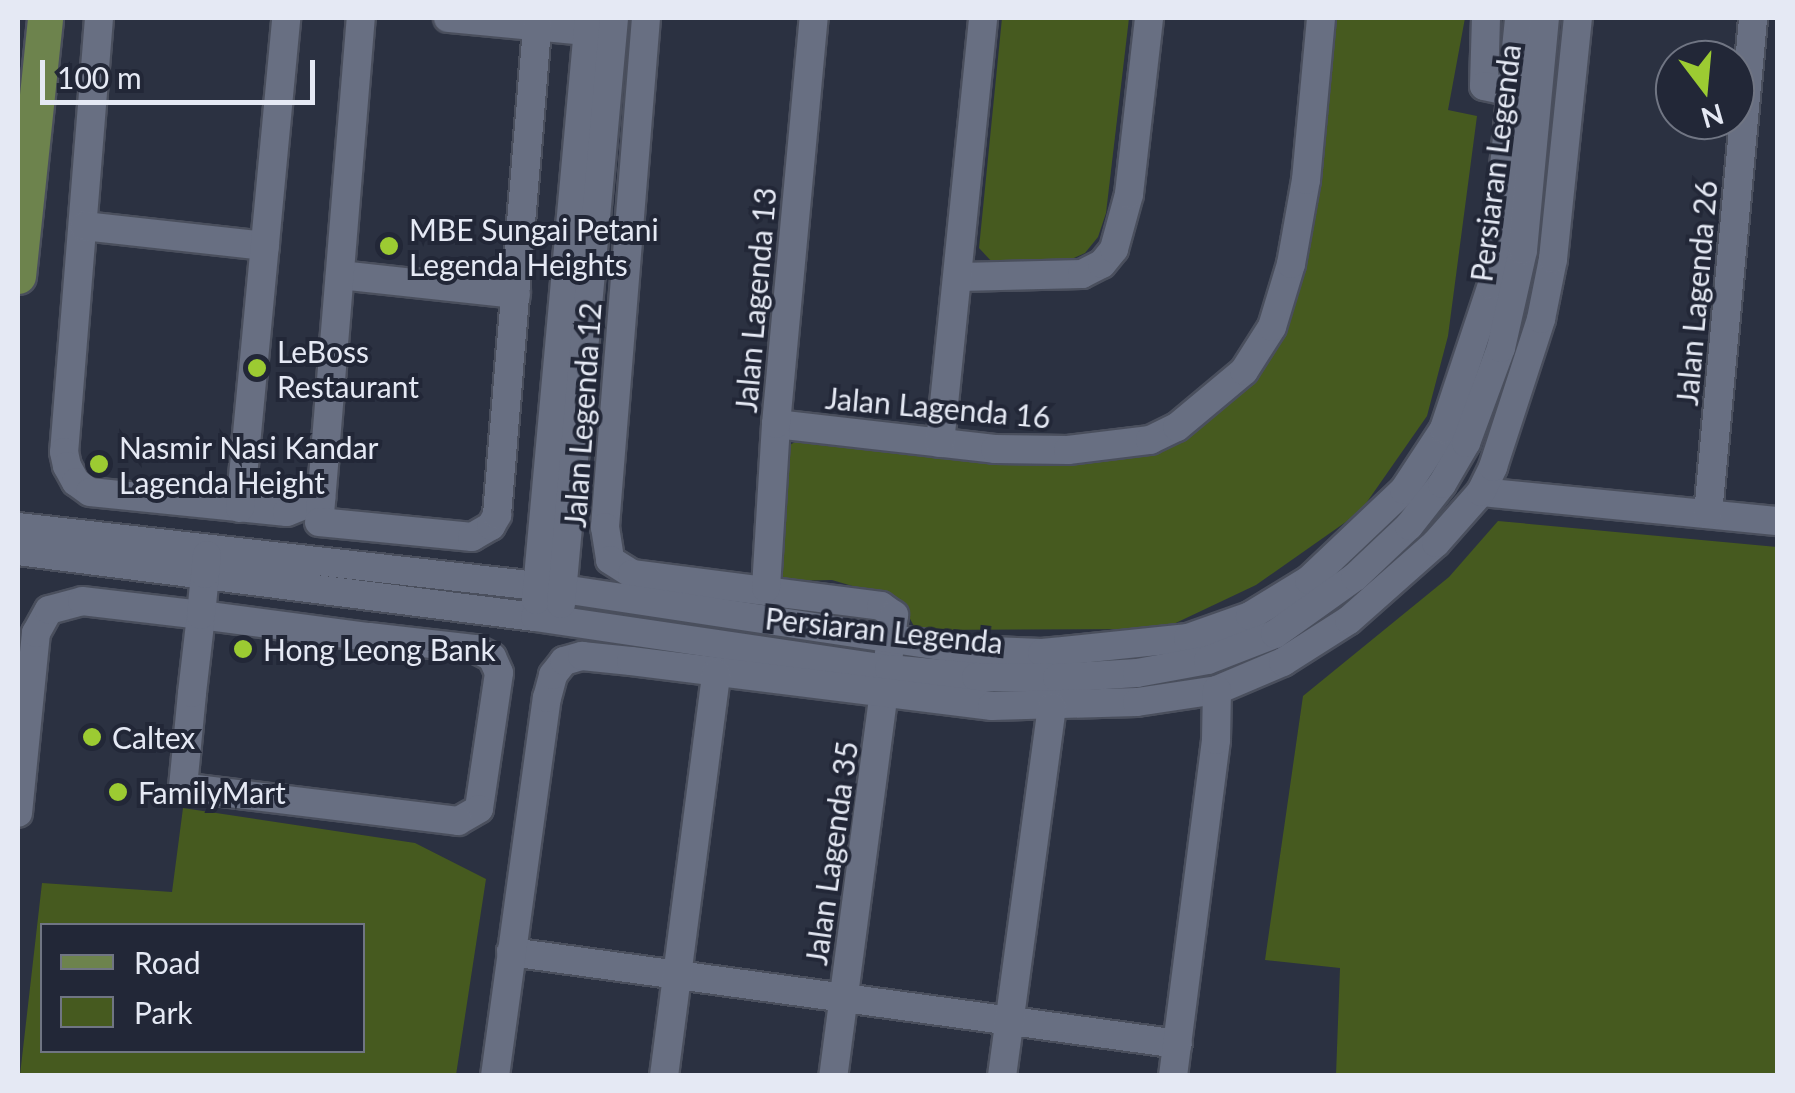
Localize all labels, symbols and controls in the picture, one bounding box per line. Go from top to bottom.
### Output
scale bar [45,40,320,102]
north arrow [1655,40,1755,140]
street label: Persiaran Legenda [1463,42,1527,284]
text: 100 m [57,59,142,95]
text: N [1698,98,1728,136]
street label: Jalan Lagenda 26 [1668,179,1724,407]
street label: Jalan Lagenda 13 [727,186,783,414]
place label: MBE Sungai Petani Legenda Heights [409,211,659,282]
marker: MBE Sungai Petani Legenda Heights [378,235,400,257]
street label: Jalan Legenda 12 [556,301,608,529]
place label: LeBoss Restaurant [277,333,419,404]
marker: LeBoss Restaurant [246,357,268,379]
street label: Jalan Lagenda 16 [824,379,1052,435]
place label: Nasmir Nasi Kandar Lagenda Height [119,429,379,500]
marker: Nasmir Nasi Kandar Lagenda Height [88,453,110,475]
street label: Persiaran Legenda [763,600,1005,660]
place label: Hong Leong Bank [263,631,496,667]
marker: Hong Leong Bank [232,638,254,660]
place label: Caltex [112,719,195,755]
marker: Caltex [81,726,103,748]
street label: Jalan Lagenda 35 [797,739,865,967]
place label: FamilyMart [138,774,286,810]
marker: FamilyMart [107,781,129,803]
legend [40,923,365,1053]
text: Road [134,944,201,980]
text: Park [134,994,193,1030]

